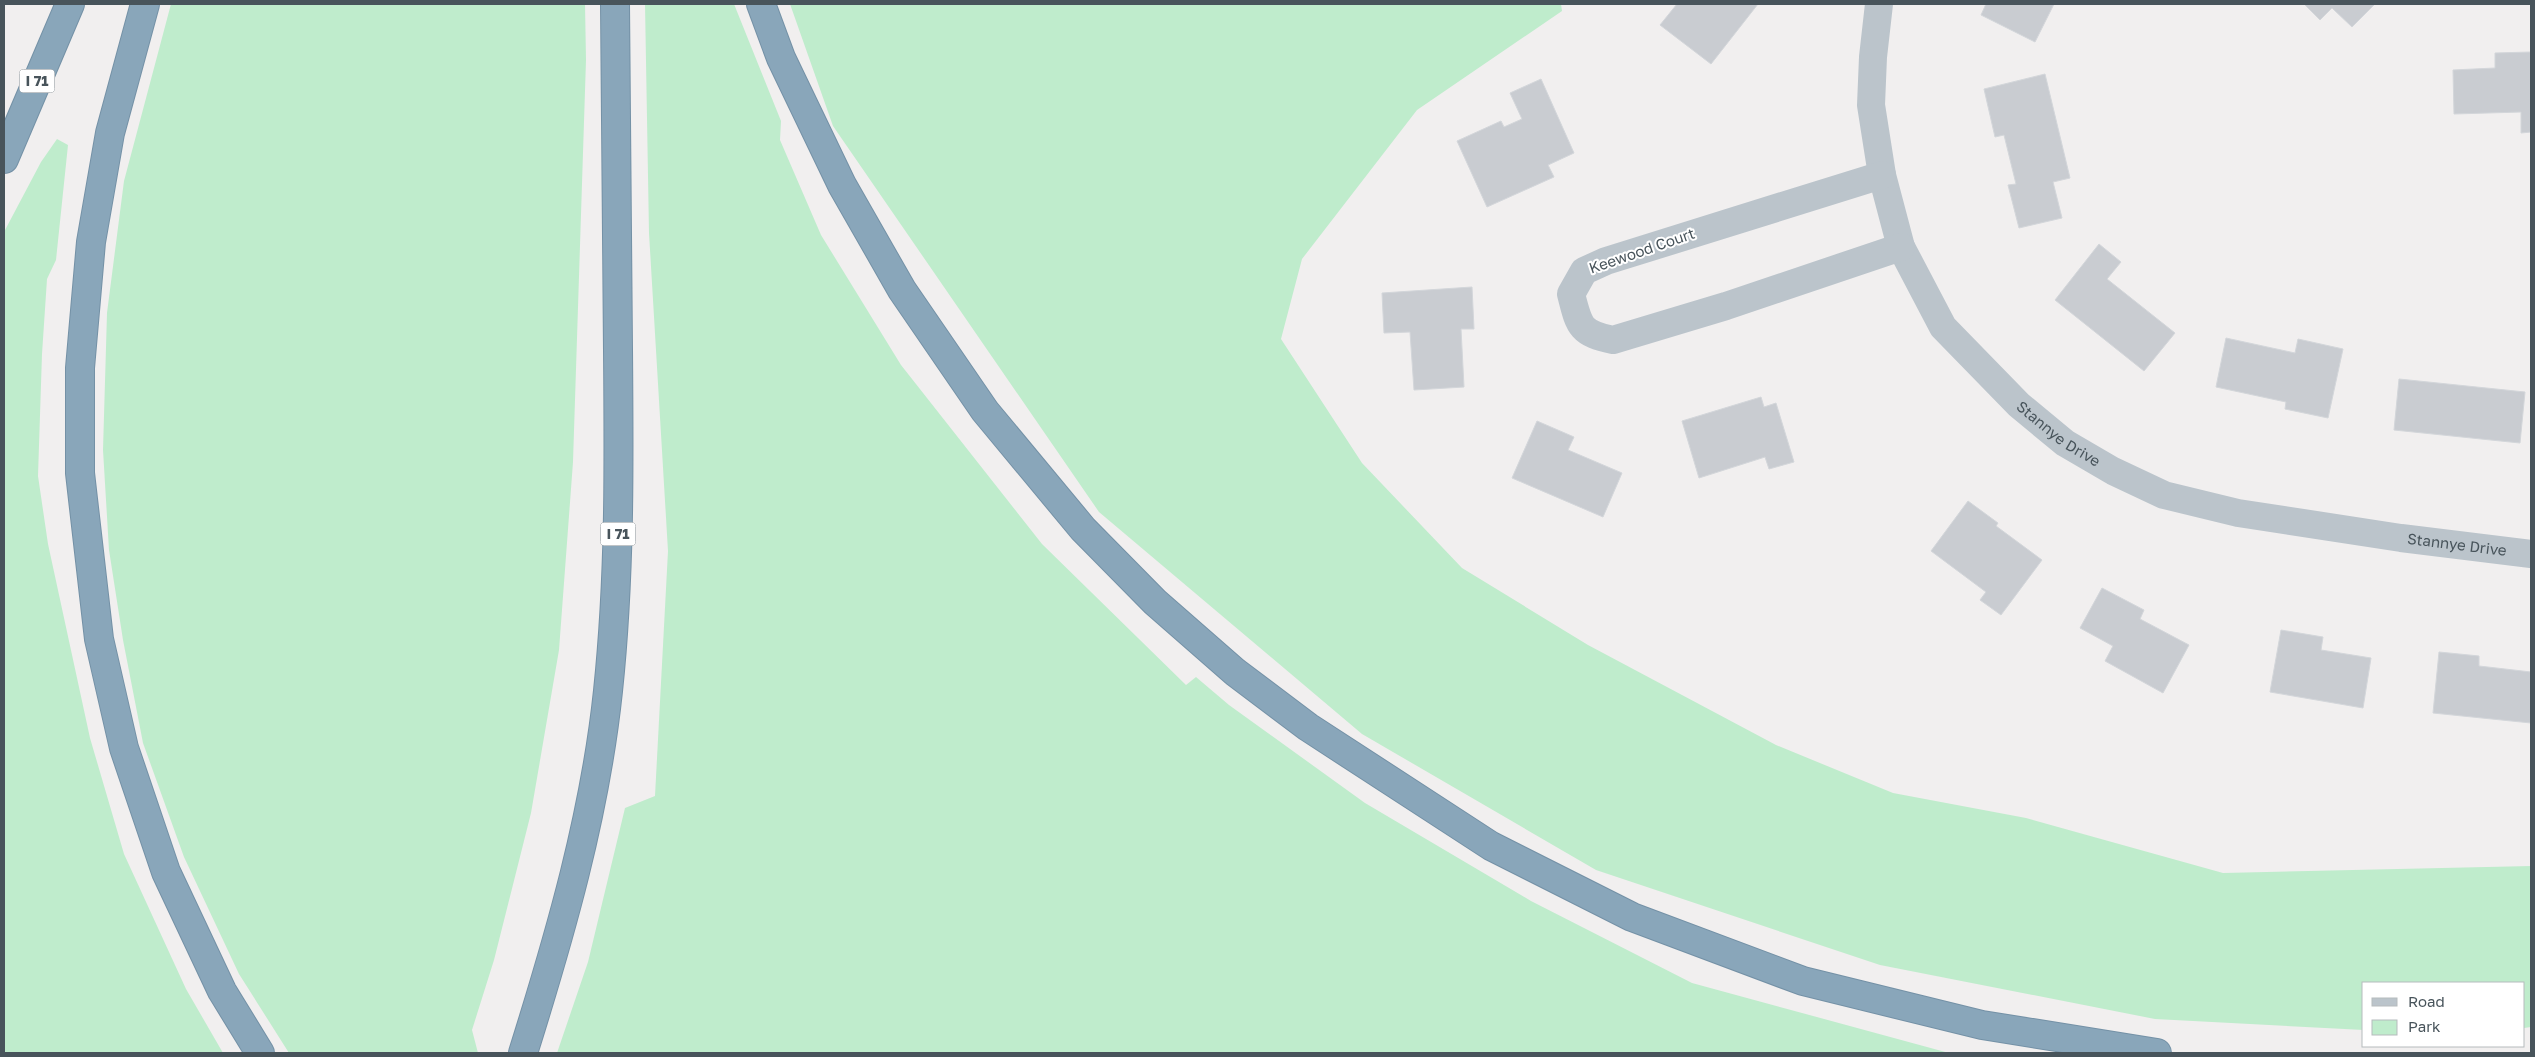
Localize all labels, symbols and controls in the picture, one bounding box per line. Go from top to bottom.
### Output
road number: I 71 [20,70,54,92]
street label: Keewood Court [1586,224,1697,277]
street label: Stannye Drive [2013,397,2104,470]
road number: I 71 [600,522,636,546]
street label: Stannye Drive [2406,529,2508,559]
legend [2362,982,2525,1047]
text: Road [2408,992,2445,1010]
text: Park [2408,1017,2441,1035]

